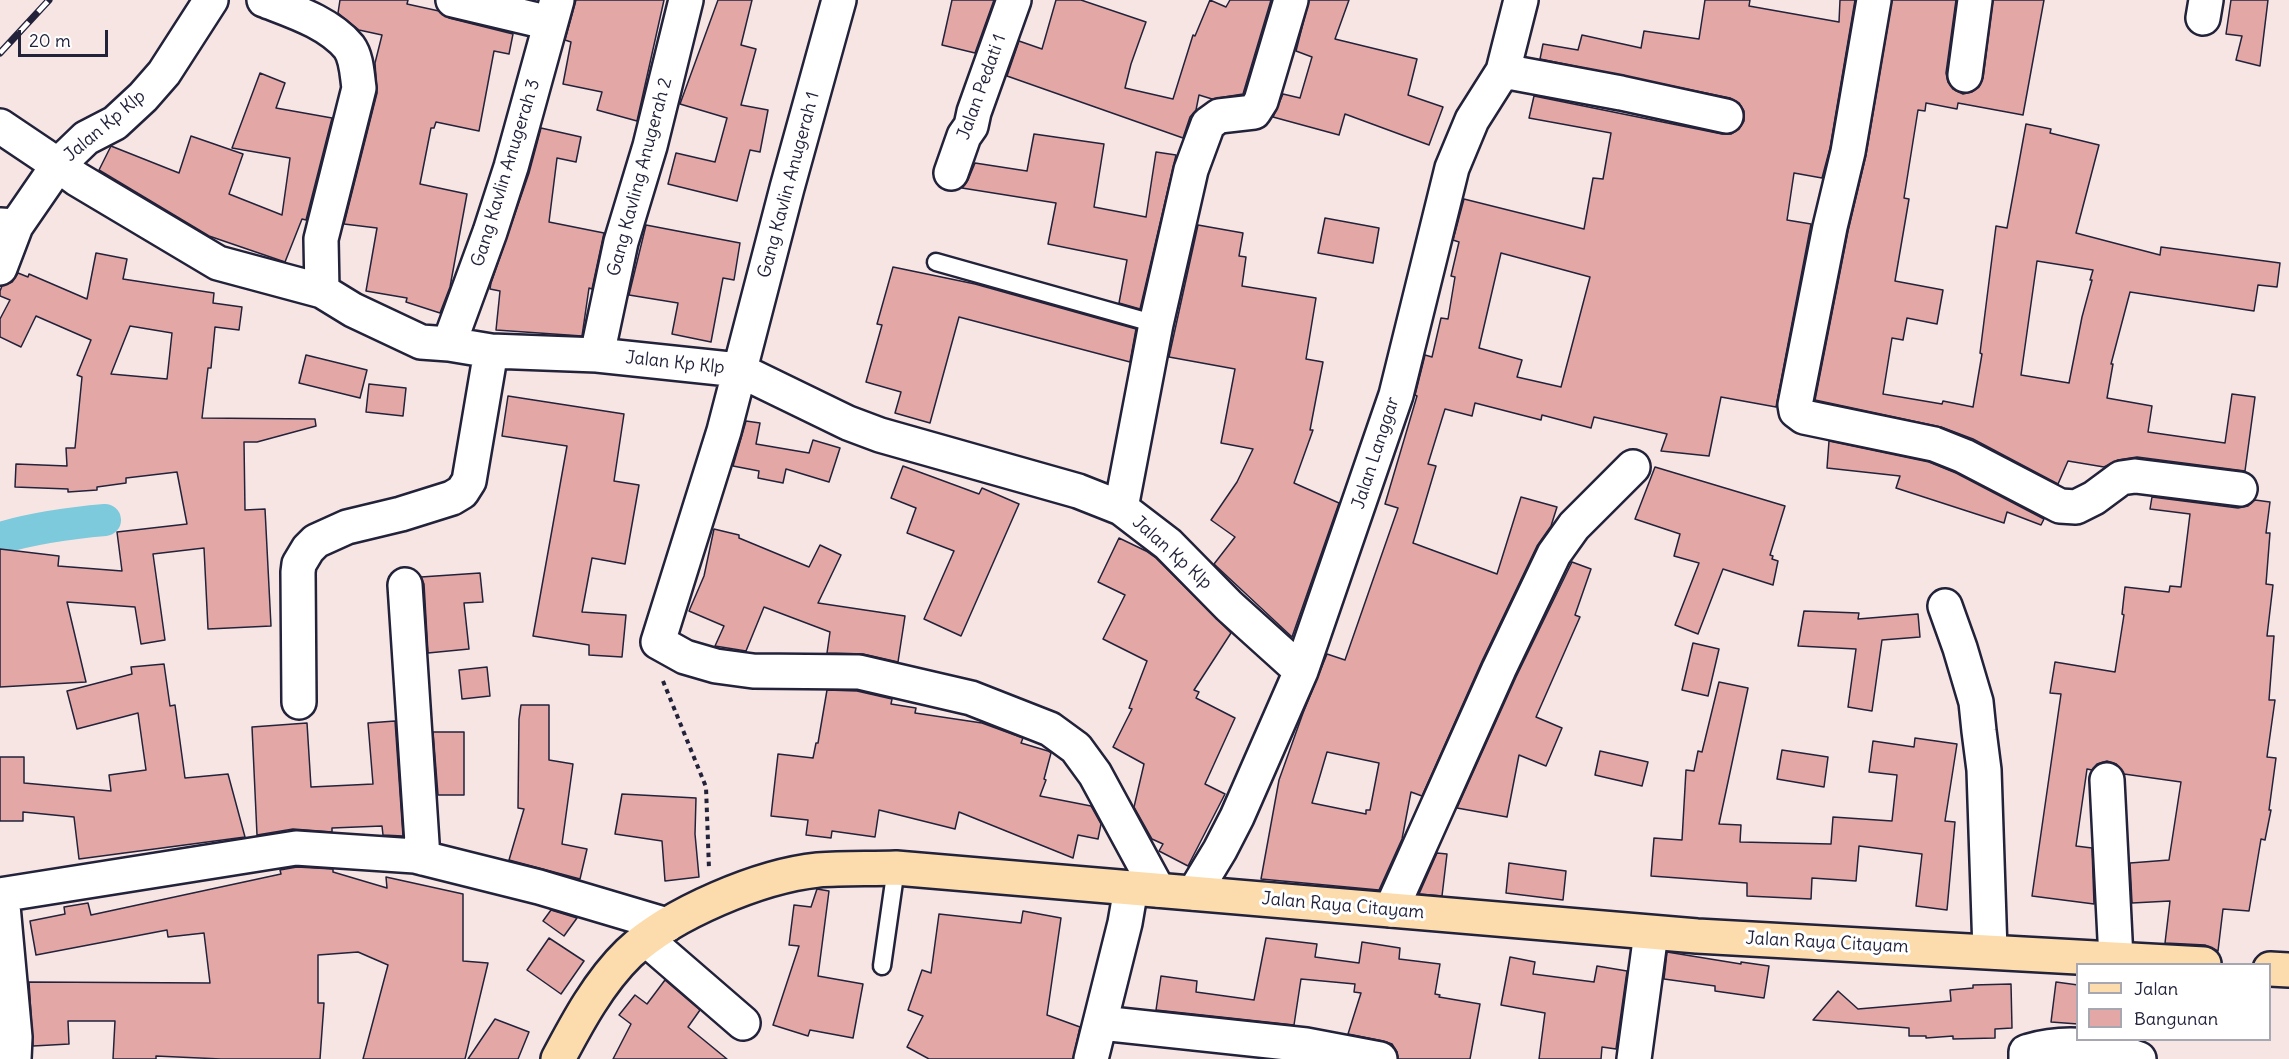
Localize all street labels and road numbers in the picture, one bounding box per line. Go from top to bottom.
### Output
street label: Jalan Pedati 1 [953,31,1011,143]
street label: Gang Kavling Anugerah 2 [603,75,677,279]
street label: Gang Kavlin Anugerah 3 [467,77,545,269]
street label: Jalan Kp Klp [60,86,150,166]
street label: Gang Kavlin Anugerah 1 [754,89,824,281]
street label: Jalan Kp Klp [624,347,726,379]
street label: Jalan Langgar [1348,394,1404,512]
street label: Jalan Kp Klp [1128,512,1216,594]
street label: Jalan Raya Citayam [1261,888,1425,924]
street label: Jalan Raya Citayam [1745,928,1909,958]

